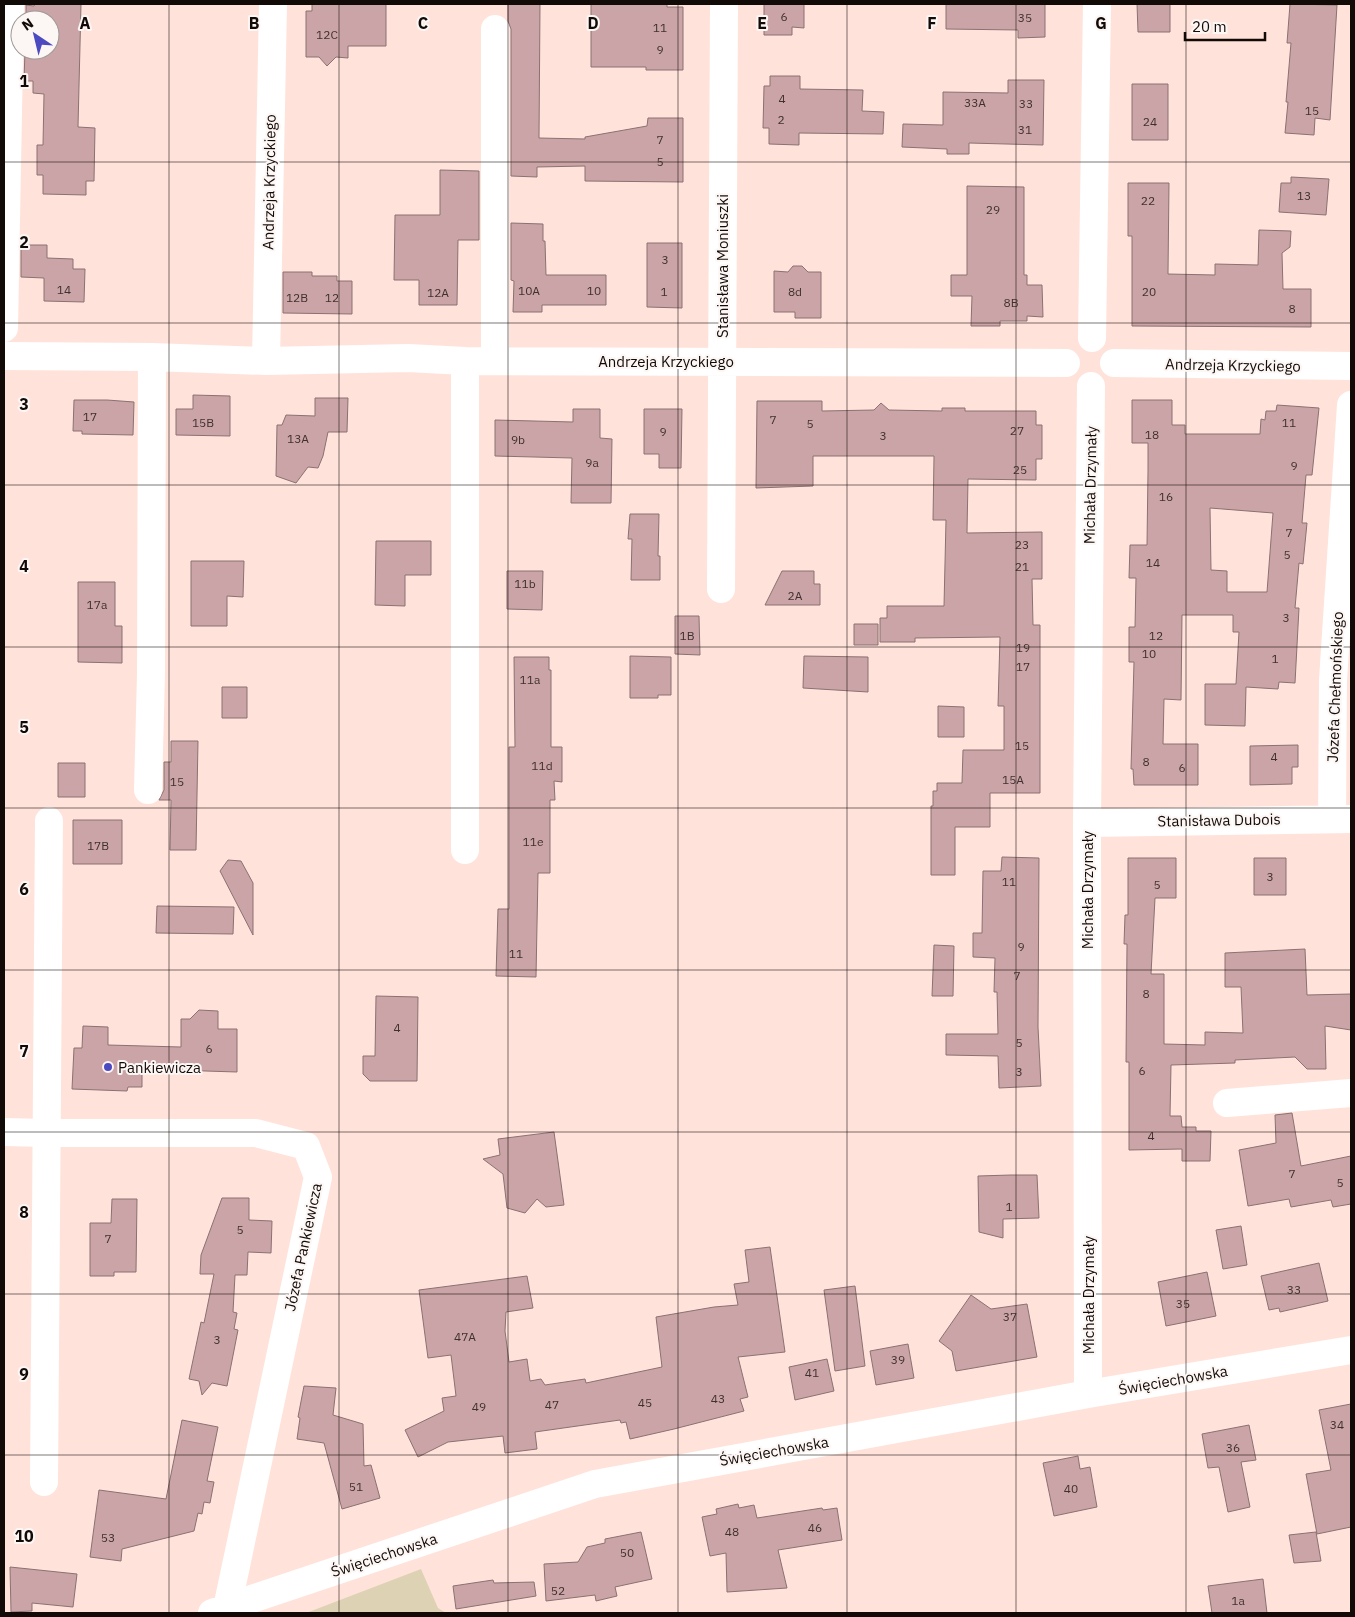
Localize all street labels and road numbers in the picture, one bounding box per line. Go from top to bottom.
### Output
street label: Andrzeja Krzyckiego [258,114,280,250]
street label: Stanisława Moniuszki [713,194,732,338]
street label: Andrzeja Krzyckiego [598,352,734,371]
street label: Andrzeja Krzyckiego [1165,354,1301,376]
street label: Michała Drzymały [1079,425,1101,544]
street label: Józefa Chełmońskiego [1323,611,1347,763]
street label: Stanisława Dubois [1157,809,1281,831]
street label: Michała Drzymały [1078,830,1097,949]
street label: Józefa Pankiewicza [280,1181,326,1313]
street label: Michała Drzymały [1079,1235,1098,1354]
street label: Święciechowska [1117,1361,1229,1399]
street label: Święciechowska [718,1432,830,1470]
street label: Święciechowska [328,1529,440,1581]

